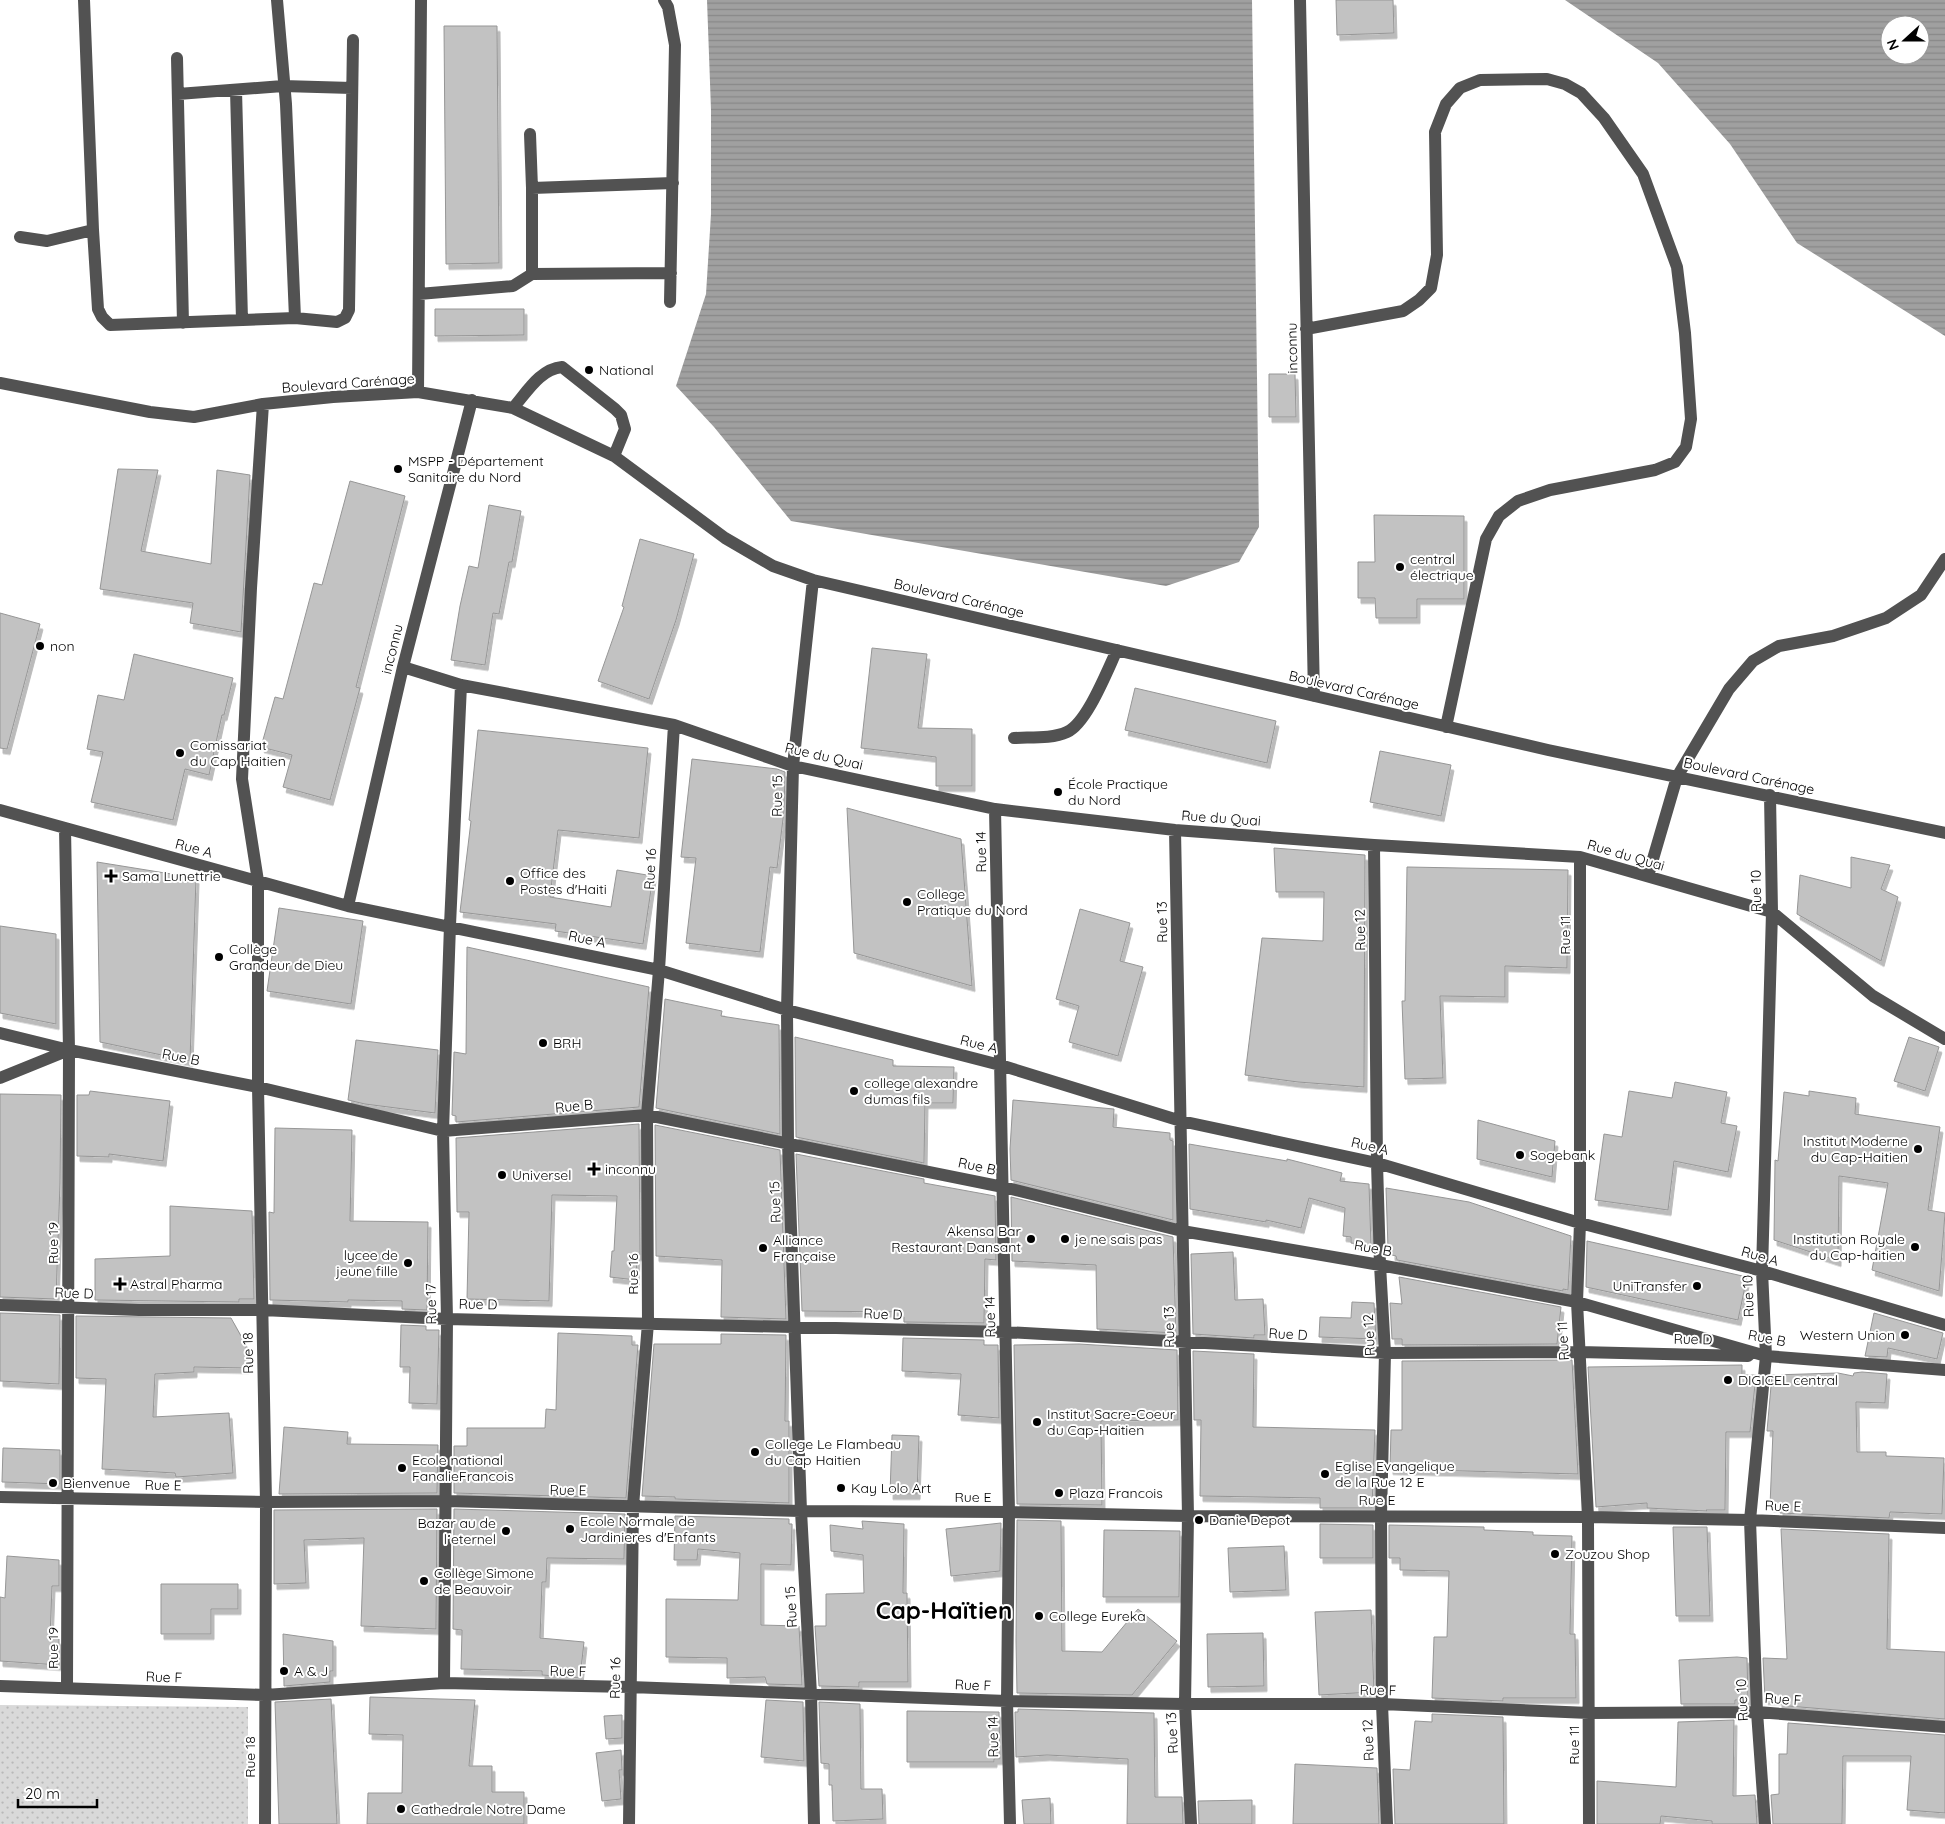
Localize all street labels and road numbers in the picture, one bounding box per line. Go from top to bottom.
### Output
street label: inconnu [1283,322,1301,374]
street label: Boulevard Carénage [281,369,415,397]
street label: Boulevard Carénage [892,574,1026,622]
street label: inconnu [377,622,407,676]
street label: Boulevard Carénage [1287,666,1421,714]
street label: Rue du Quai [783,738,865,774]
street label: Boulevard Carénage [1682,753,1816,799]
street label: Rue 15 [768,775,786,817]
street label: Rue du Quai [1181,806,1261,830]
street label: Rue 14 [972,831,990,873]
street label: Rue A [173,834,215,862]
street label: Rue du Quai [1585,835,1667,875]
street label: Rue 16 [640,847,660,890]
street label: Rue 10 [1747,870,1765,912]
street label: Rue 13 [1153,901,1171,943]
street label: Rue 12 [1351,909,1369,951]
street label: Rue 11 [1556,915,1574,955]
street label: Rue A [567,926,607,952]
street label: Rue A [958,1031,1000,1057]
street label: Rue B [161,1045,201,1069]
street label: Rue B [554,1095,594,1117]
street label: Rue A [1349,1133,1391,1159]
street label: Rue B [957,1153,997,1179]
street label: Rue 15 [765,1181,785,1223]
street label: Rue 19 [44,1222,62,1264]
street label: Rue B [1353,1236,1393,1260]
street label: Rue A [1739,1242,1781,1270]
street label: Rue 16 [624,1253,642,1295]
street label: Rue 10 [1738,1274,1758,1318]
street label: Rue D [54,1283,94,1303]
street label: Rue 17 [422,1283,440,1325]
street label: Rue D [458,1295,498,1313]
street label: Rue 14 [981,1296,999,1338]
street label: Rue D [863,1304,903,1324]
street label: Rue 13 [1160,1306,1178,1348]
street label: Rue 12 [1359,1313,1379,1356]
street label: Rue 11 [1553,1321,1573,1361]
street label: Rue D [1268,1324,1308,1344]
street label: Rue B [1747,1326,1787,1350]
street label: Rue D [1673,1330,1713,1348]
street label: Rue 18 [239,1332,257,1374]
street label: Rue E [144,1476,182,1494]
street label: Rue E [549,1481,587,1499]
street label: Rue E [955,1488,991,1506]
street label: Rue E [1359,1491,1395,1509]
street label: Rue E [1764,1496,1802,1516]
street label: Rue 15 [781,1586,801,1628]
street label: Rue 19 [44,1627,62,1669]
street label: Rue 16 [606,1657,624,1699]
street label: Rue F [549,1662,587,1680]
street label: Rue F [145,1667,183,1687]
street label: Rue F [954,1675,992,1695]
street label: Rue 10 [1732,1678,1752,1722]
street label: Rue F [1359,1681,1397,1699]
street label: Rue F [1764,1689,1802,1709]
street label: Rue 13 [1162,1712,1182,1754]
street label: Rue 14 [984,1716,1002,1758]
street label: Rue 12 [1358,1719,1378,1761]
street label: Rue 11 [1565,1725,1583,1765]
street label: Rue 18 [241,1736,259,1778]

